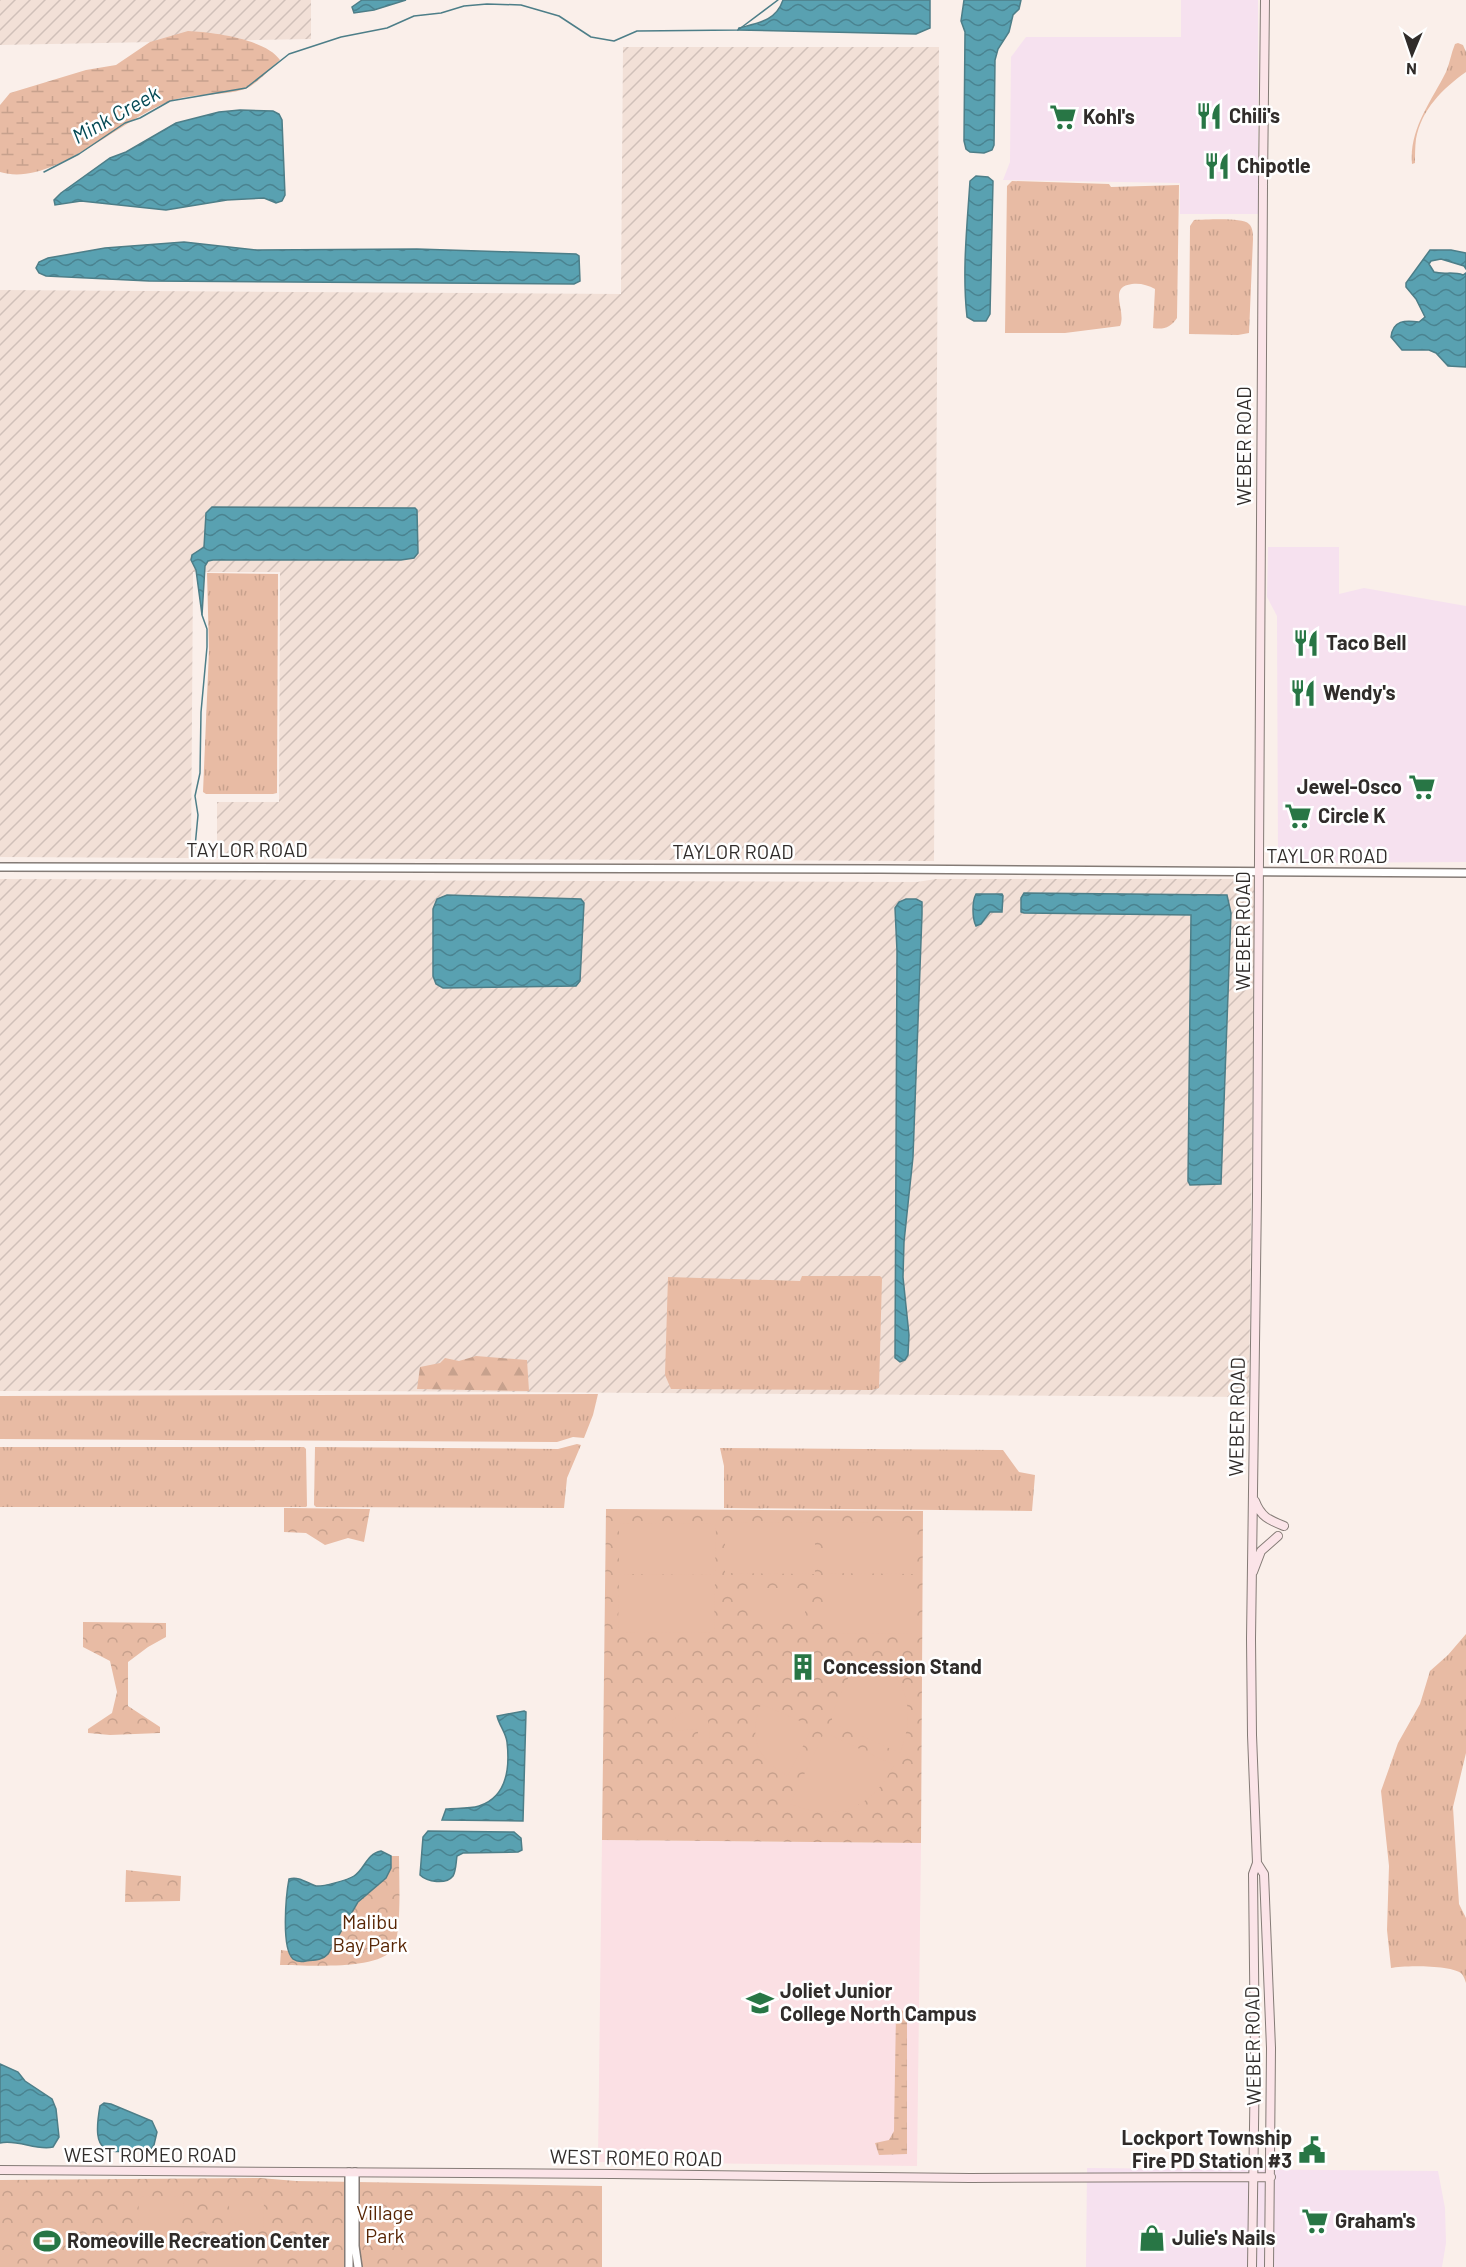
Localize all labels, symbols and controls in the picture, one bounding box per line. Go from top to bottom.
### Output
north arrow [1382,24,1442,84]
text: N [1406,60,1417,79]
water label: Mink Creek [67,79,164,148]
restaurant icon: Chili's [1194,101,1224,131]
supermarket icon: Kohl's [1048,102,1078,132]
place label: Chili's [1229,103,1280,127]
place label: Kohl's [1083,104,1135,128]
restaurant icon: Chipotle [1202,151,1232,181]
place label: Chipotle [1237,153,1311,177]
street label: WEBER ROAD [1231,386,1255,506]
restaurant icon: Taco Bell [1291,628,1321,658]
place label: Taco Bell [1326,630,1406,654]
restaurant icon: Wendy's [1288,678,1318,708]
place label: Wendy's [1323,680,1395,704]
supermarket icon: Jewel-Osco [1407,772,1437,802]
place label: Jewel-Osco [1297,774,1402,798]
supermarket icon: Circle K [1283,801,1313,831]
place label: Circle K [1318,803,1386,827]
street label: TAYLOR ROAD [186,837,308,861]
street label: TAYLOR ROAD [672,839,794,863]
street label: TAYLOR ROAD [1266,843,1388,867]
street label: WEBER ROAD [1230,871,1254,991]
street label: WEBER ROAD [1223,1357,1249,1477]
building icon: Concession Stand [788,1652,818,1682]
place label: Concession Stand [823,1654,982,1678]
park label: Malibu Bay Park [332,1909,408,1956]
place label: Joliet Junior College North Campus [780,1978,976,2025]
street label: WEBER ROAD [1239,1986,1265,2106]
school or university icon: Joliet Junior College North Campus [745,1988,775,2018]
place label: Lockport Township Fire PD Station #3 [1122,2125,1292,2172]
public building icon: Lockport Township Fire PD Station #3 [1297,2135,1327,2165]
street label: WEST ROMEO ROAD [64,2142,236,2166]
street label: WEST ROMEO ROAD [549,2143,723,2171]
park label: Village Park [356,2200,414,2247]
supermarket icon: Graham's [1300,2206,1330,2236]
place label: Graham's [1335,2208,1416,2232]
shop icon: Julie's Nails [1137,2223,1167,2253]
place label: Julie's Nails [1172,2225,1275,2249]
sports icon: Romeoville Recreation Center [32,2226,62,2256]
place label: Romeoville Recreation Center [67,2228,330,2252]

